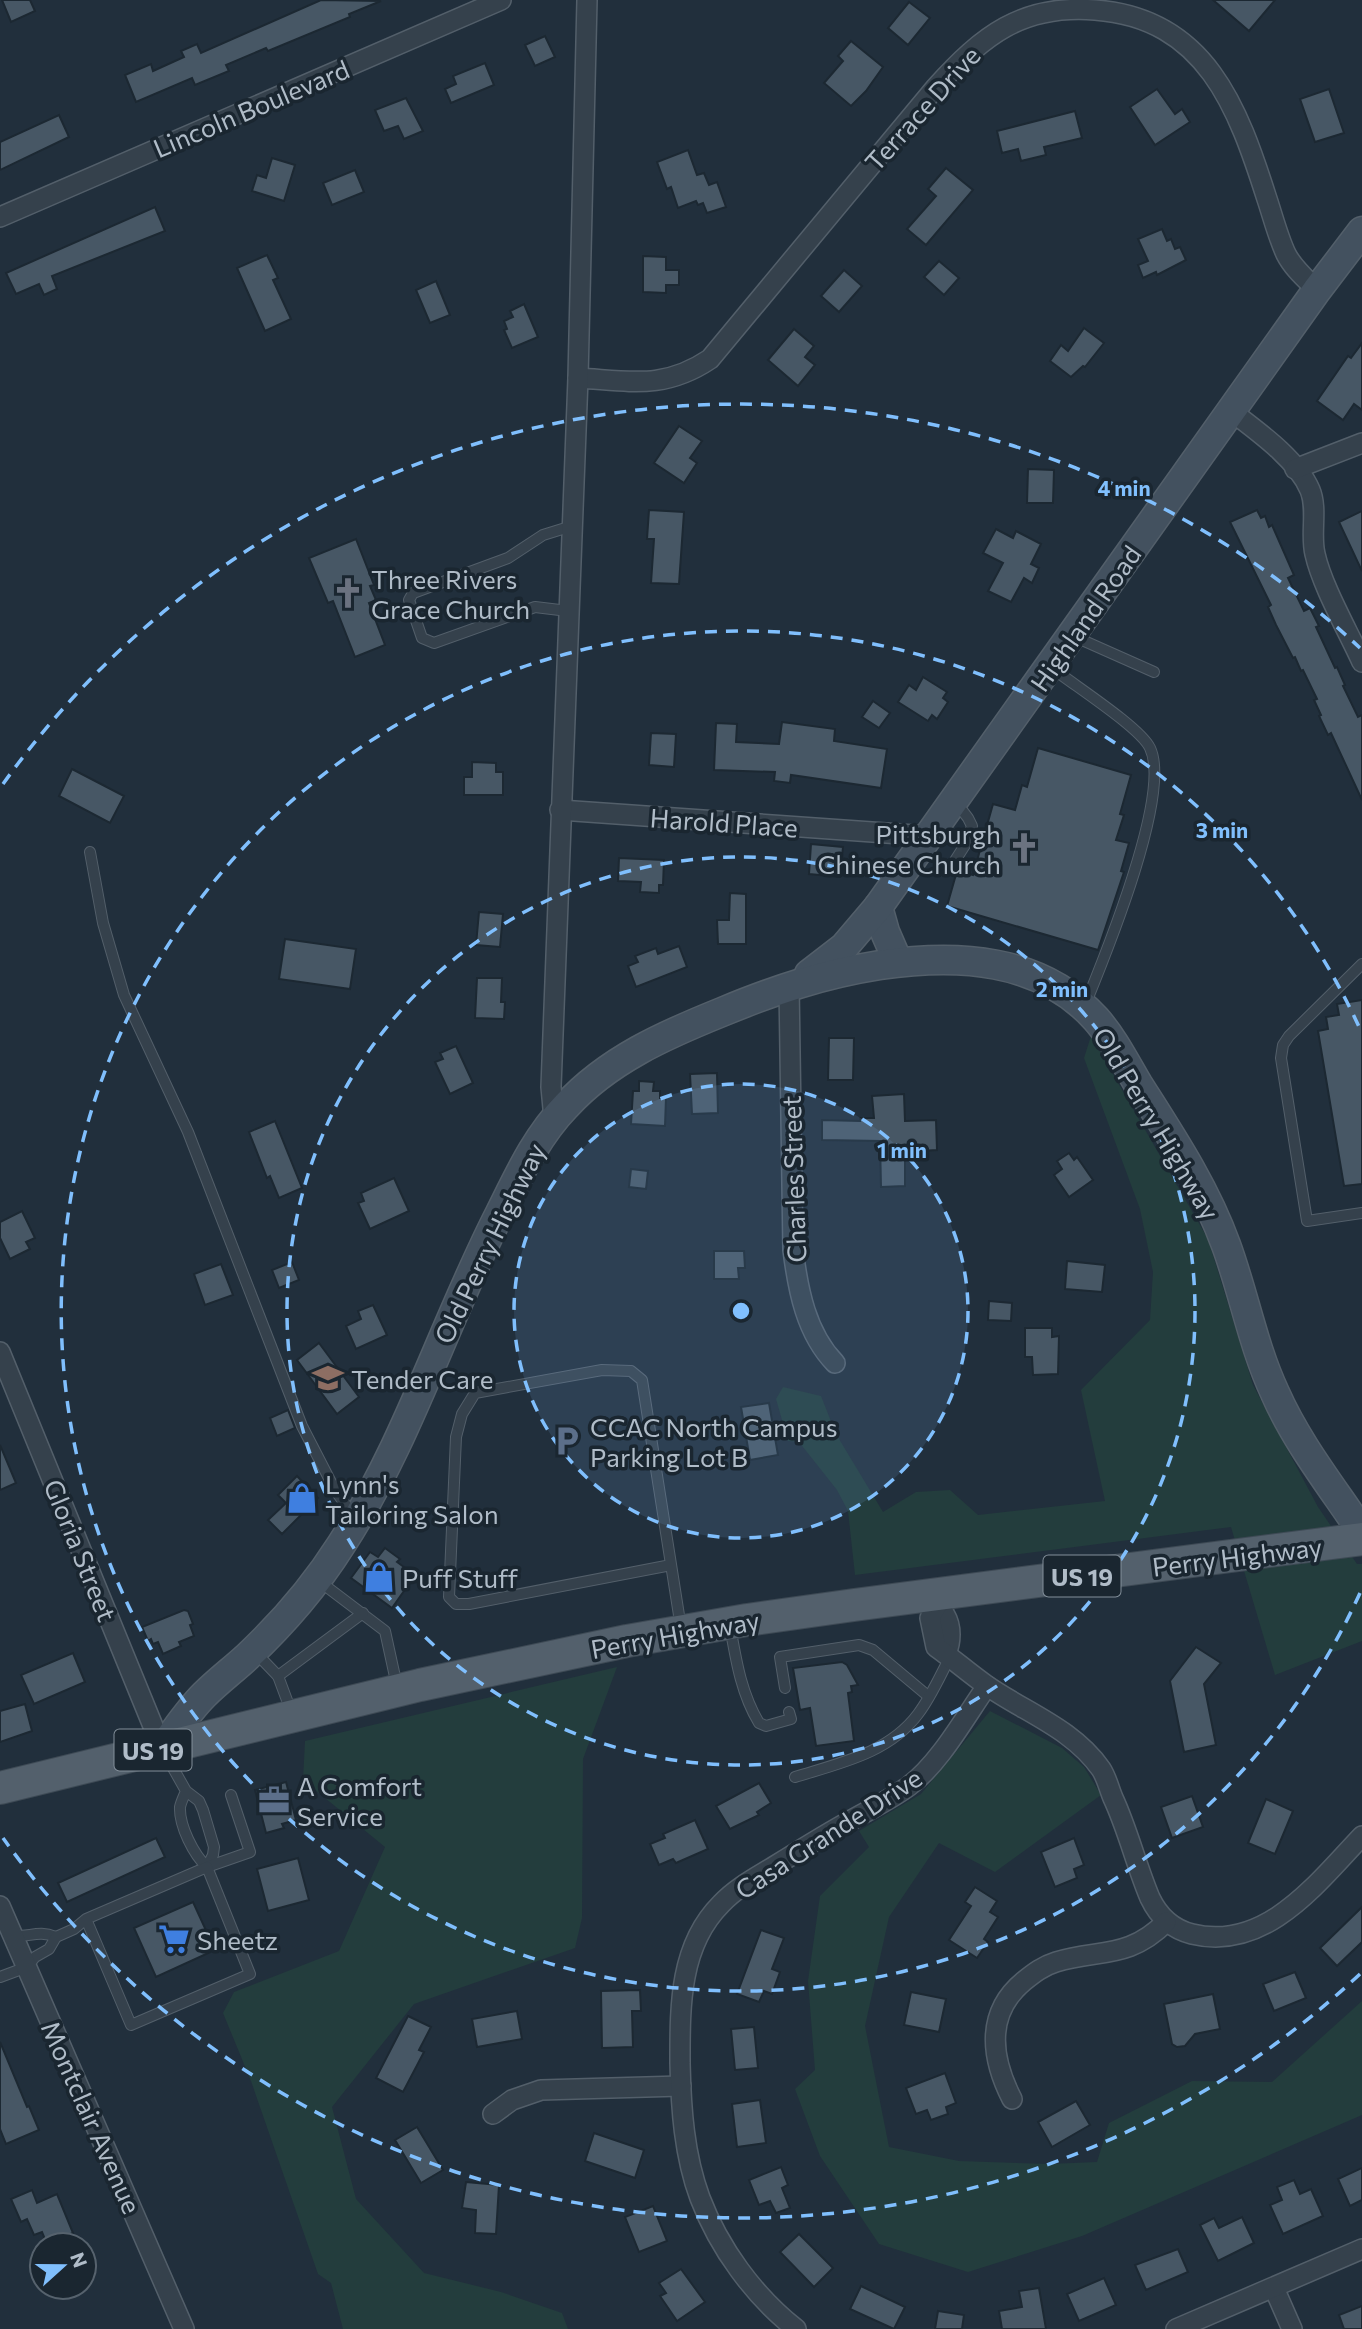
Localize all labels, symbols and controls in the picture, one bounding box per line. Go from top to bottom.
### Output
street label: Terrace Drive [858,39,986,177]
street label: Lincoln Boulevard [148,53,354,163]
text: 4 min [1097,475,1151,500]
street label: Highland Road [1023,539,1147,697]
place label: Three Rivers Grace Church [371,563,530,624]
church icon: Three Rivers Grace Church [331,576,365,610]
street label: Harold Place [649,801,799,843]
text: 3 min [1196,817,1248,842]
place label: Pittsburgh Chinese Church [818,818,1001,879]
church icon: Pittsburgh Chinese Church [1007,831,1041,865]
text: 2 min [1036,976,1088,1001]
street label: Old Perry Highway [1087,1021,1227,1225]
street label: Charles Street [775,1095,811,1263]
text: 1 min [877,1137,927,1162]
street label: Old Perry Highway [427,1138,551,1348]
centre of rings [729,1299,753,1323]
school or university icon: Tender Care [311,1361,345,1395]
place label: Tender Care [351,1363,493,1394]
place label: CCAC North Campus Parking Lot B [590,1411,837,1472]
parking icon: CCAC North Campus Parking Lot B [550,1424,584,1458]
place label: Lynn's Tailoring Salon [325,1468,499,1529]
street label: Gloria Street [38,1474,124,1626]
shop icon: Lynn's Tailoring Salon [285,1481,319,1515]
street label: Perry Highway [1150,1530,1324,1582]
road number: US 19 [1044,1556,1120,1596]
shop icon: Puff Stuff [362,1560,396,1594]
place label: Puff Stuff [402,1562,518,1593]
street label: Perry Highway [588,1604,762,1664]
road number: US 19 [114,1730,192,1770]
street label: Casa Grande Drive [729,1761,927,1905]
place label: A Comfort Service [297,1770,422,1831]
office icon: A Comfort Service [257,1783,291,1817]
supermarket icon: Sheetz [157,1922,191,1956]
place label: Sheetz [197,1924,278,1955]
street label: Montclair Avenue [36,2016,148,2218]
north arrow [28,2231,98,2301]
text: N [66,2249,93,2271]

